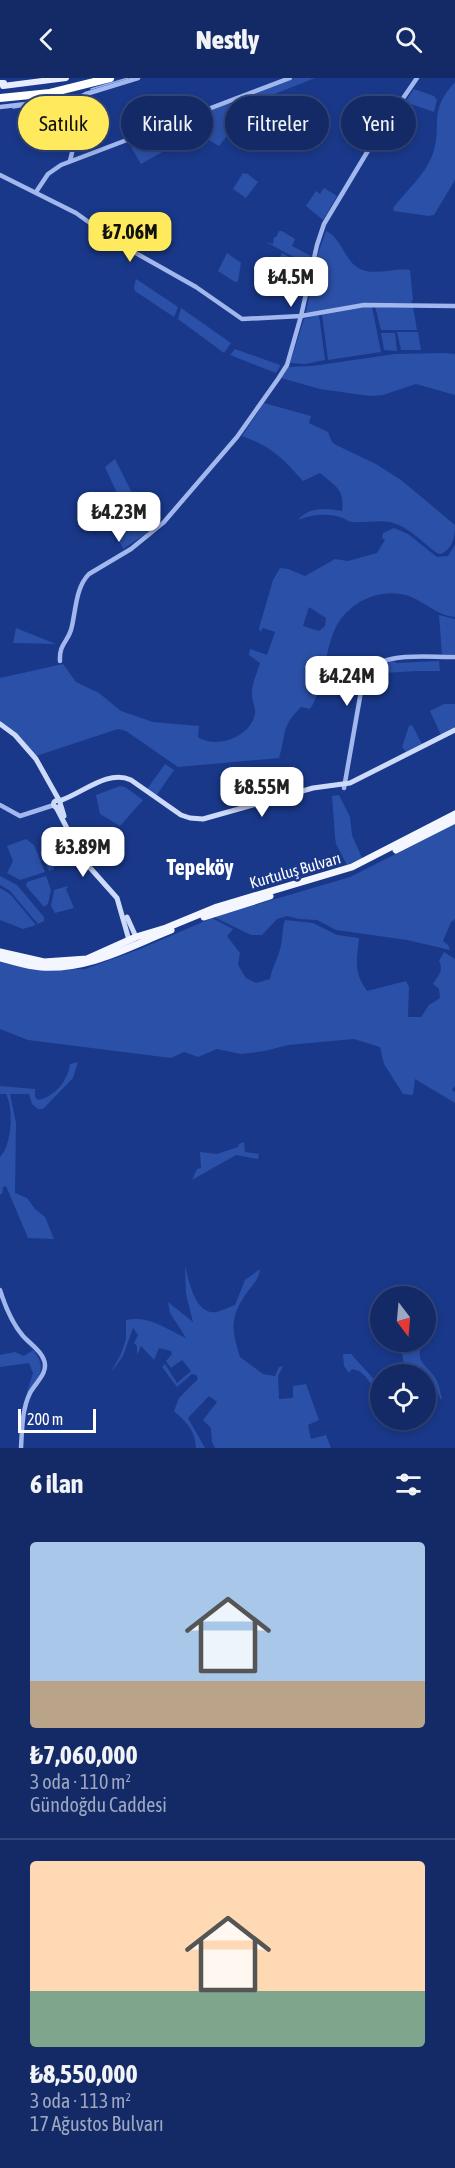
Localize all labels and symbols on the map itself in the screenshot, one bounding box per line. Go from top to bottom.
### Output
pin: ₺7.06M [81,212,179,263]
pin: ₺4.5M [249,257,333,308]
pin: ₺4.23M [70,492,168,543]
pin: ₺4.24M [298,656,396,707]
pin: ₺8.55M [213,767,311,818]
pin: ₺3.89M [34,827,132,878]
street label: Kurtuluş Bulvarı [247,848,343,893]
district label: Tepeköy [166,854,234,880]
north arrow [370,1286,436,1352]
scale bar [18,1406,96,1434]

